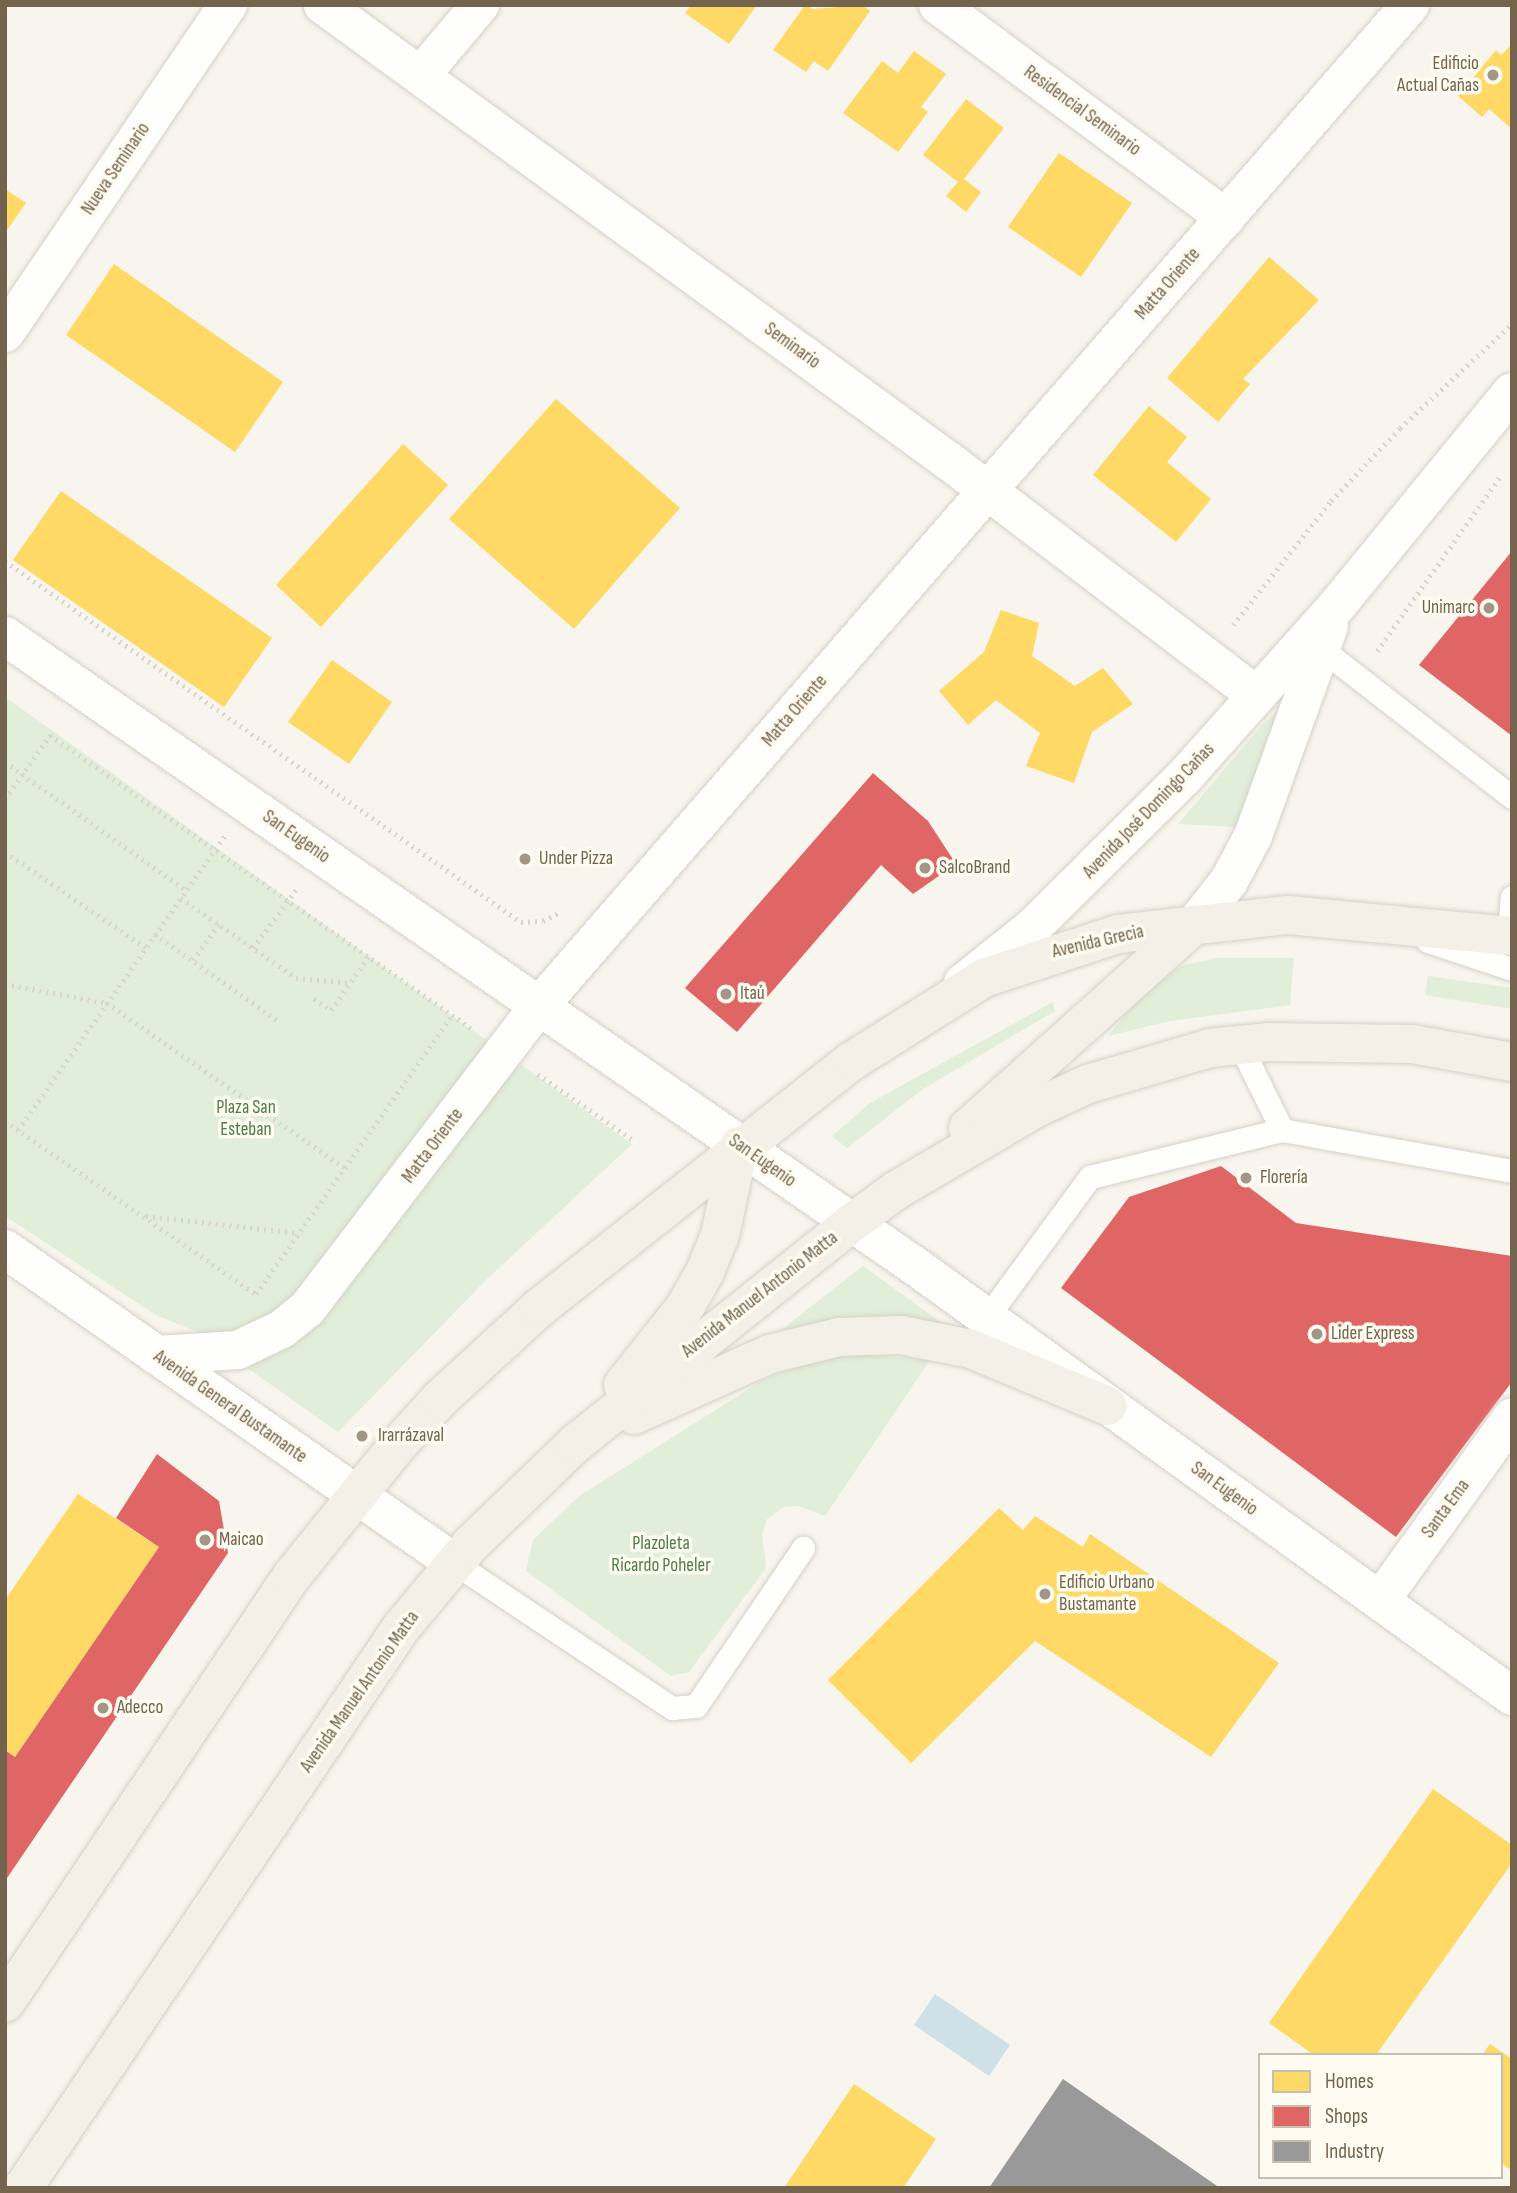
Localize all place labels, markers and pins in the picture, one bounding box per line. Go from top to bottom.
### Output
place label: Edificio Actual Cañas [1397,53,1479,97]
marker: Edificio Actual Cañas [1485,67,1501,83]
place label: Unimarc [1422,597,1475,619]
marker: Unimarc [1481,600,1497,616]
place label: Under Pizza [539,848,613,870]
marker: Under Pizza [517,851,533,867]
place label: SalcoBrand [939,857,1010,879]
marker: SalcoBrand [917,860,933,876]
place label: Itaú [740,983,765,1005]
marker: Itaú [718,986,734,1002]
place label: Florería [1260,1167,1308,1189]
marker: Florería [1238,1170,1254,1186]
place label: Lider Express [1331,1323,1415,1345]
marker: Lider Express [1309,1326,1325,1342]
place label: Irarrázaval [378,1425,444,1447]
marker: Irarrázaval [352,1426,372,1446]
place label: Maicao [219,1529,264,1551]
marker: Maicao [197,1532,213,1548]
place label: Edificio Urbano Bustamante [1059,1572,1155,1616]
marker: Edificio Urbano Bustamante [1037,1586,1053,1602]
place label: Adecco [117,1697,163,1719]
marker: Adecco [95,1700,111,1716]

